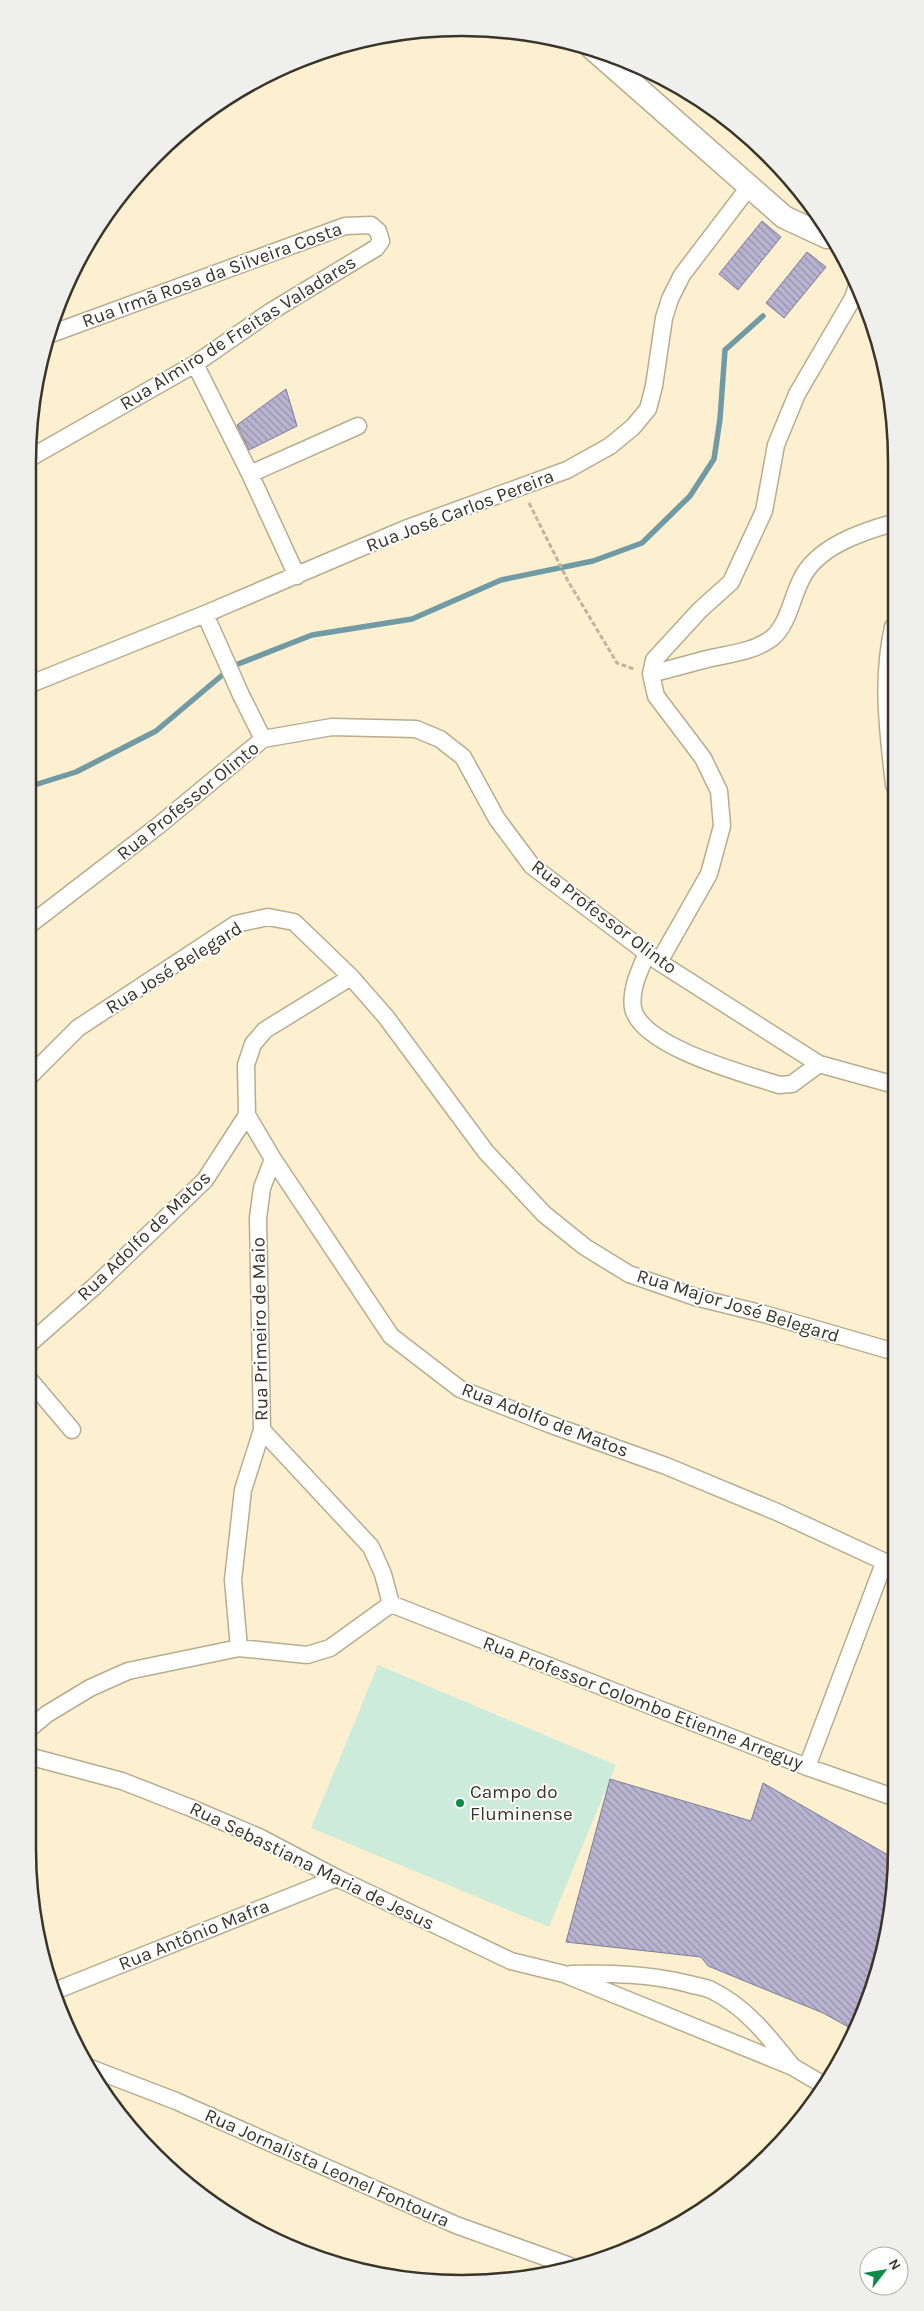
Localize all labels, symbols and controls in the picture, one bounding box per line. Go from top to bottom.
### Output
street label: Rua Irmã Rosa da Silveira Costa [79,218,345,332]
street label: Rua Almiro de Freitas Valadares [116,251,360,415]
street label: Rua José Carlos Pereira [363,465,557,557]
street label: Rua Professor Olinto [113,737,263,865]
street label: Rua Professor Olinto [527,855,681,979]
street label: Rua José Belegard [102,917,246,1019]
street label: Rua Adolfo de Matos [73,1167,215,1305]
street label: Rua Primeiro de Maio [247,1237,273,1421]
street label: Rua Major José Belegard [634,1265,842,1347]
street label: Rua Adolfo de Matos [458,1378,632,1462]
street label: Rua Professor Colombo Etienne Arreguy [480,1632,806,1775]
place label: Campo do Fluminense [470,1781,573,1825]
street label: Rua Sebastiana Maria de Jesus [186,1797,438,1935]
marker: Campo do Fluminense [454,1797,466,1809]
street label: Rua Antônio Mafra [116,1895,272,1975]
street label: Rua Jornalista Leonel Fontoura [201,2104,453,2232]
north arrow [859,2246,909,2296]
text: N [885,2256,905,2273]

